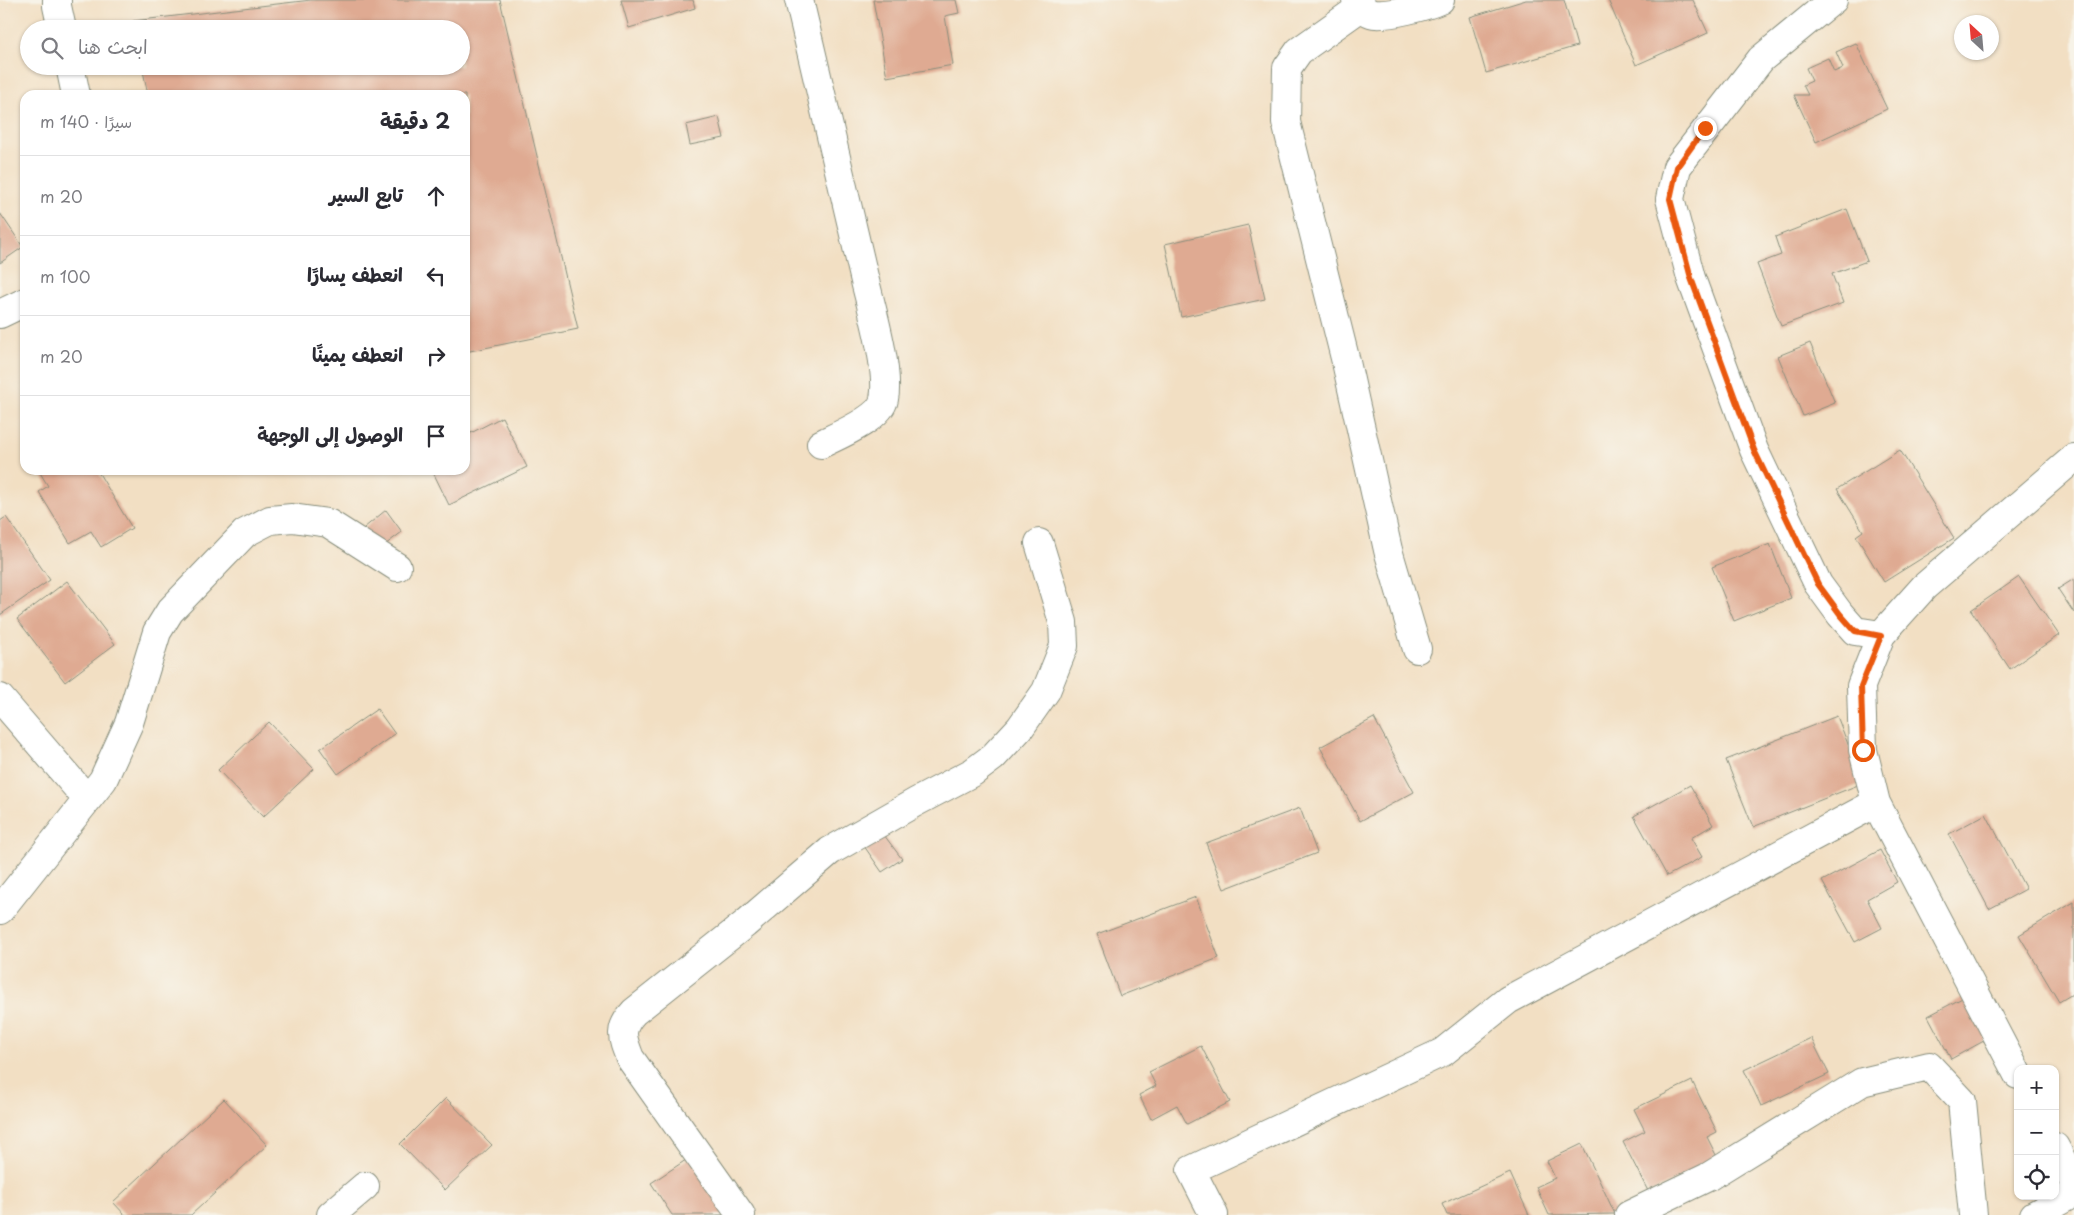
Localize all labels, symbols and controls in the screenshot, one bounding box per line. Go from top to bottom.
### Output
north arrow [1954,15,1999,60]
search box [20,20,470,75]
text: ابحث هنا [78,32,148,60]
icon: search [38,34,66,62]
text: 2 دقيقة [380,104,450,136]
text: سيرًا · 140 m [40,109,132,133]
route end [1694,117,1717,140]
text: تابع السير [329,180,403,208]
icon: ahead [422,182,450,210]
text: 20 m [40,184,83,208]
text: انعطف يسارًا [307,260,403,288]
icon: left [422,262,450,290]
text: 100 m [40,264,90,288]
text: انعطف يمينًا [312,340,403,368]
icon: right [422,342,450,370]
text: 20 m [40,344,83,368]
text: الوصول إلى الوجهة [257,420,403,448]
icon: arrive [422,422,450,450]
route start [1852,739,1875,762]
map controls [2014,1065,2059,1200]
button: + [2014,1065,2059,1110]
button: − [2014,1110,2059,1155]
button: locate [2014,1155,2059,1200]

